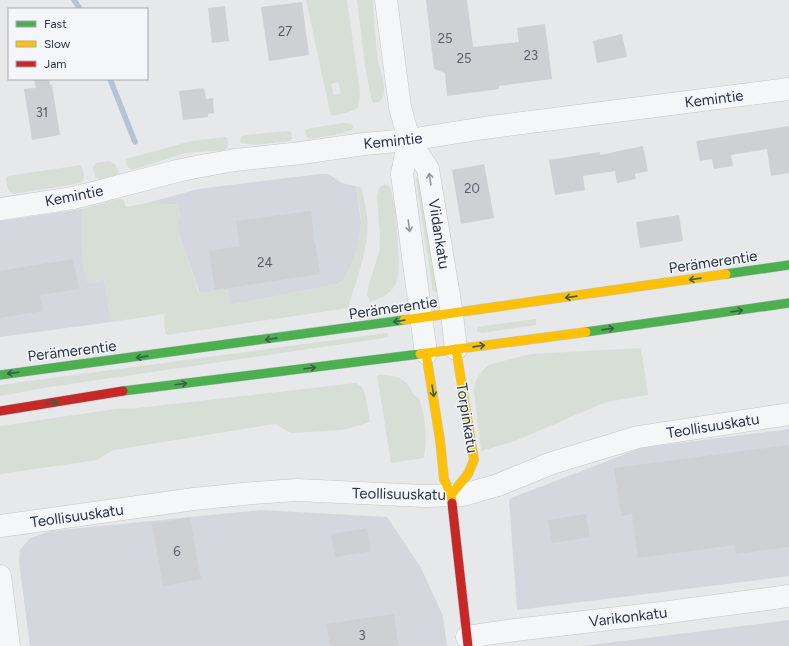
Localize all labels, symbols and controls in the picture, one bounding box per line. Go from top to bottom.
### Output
legend [8,8,148,80]
text: Fast [44,17,67,31]
house number: 27 [278,24,292,39]
house number: 25 [438,31,452,46]
text: Slow [44,37,71,51]
house number: 23 [524,48,538,63]
house number: 25 [457,51,471,66]
text: Jam [44,57,67,71]
street label: Kemintie [684,86,744,112]
house number: 31 [36,105,48,120]
street label: Kemintie [363,129,423,153]
one-way arrow [426,173,434,186]
house number: 20 [464,181,480,196]
street label: Kemintie [43,182,105,210]
street label: Viidankatu [425,198,453,270]
one-way arrow [405,220,413,233]
street label: Perämerentie [668,247,758,277]
house number: 24 [257,255,273,270]
one-way arrow [689,275,702,283]
street label: Perämerentie [348,293,438,323]
one-way arrow [565,293,578,301]
one-way arrow [730,307,743,315]
one-way arrow [393,317,406,325]
one-way arrow [601,325,614,333]
one-way arrow [264,335,277,343]
street label: Perämerentie [27,337,117,365]
one-way arrow [472,342,485,350]
one-way arrow [136,353,149,360]
one-way arrow [303,364,316,372]
one-way arrow [7,369,20,377]
one-way arrow [174,380,187,388]
street label: Torpinkatu [453,382,481,454]
one-way arrow [429,384,437,397]
one-way arrow [45,399,58,407]
street label: Teollisuuskatu [665,410,761,442]
street label: Teollisuuskatu [352,484,446,504]
street label: Teollisuuskatu [29,501,125,531]
house number: 6 [173,544,181,559]
street label: Varikonkatu [588,603,668,631]
house number: 3 [358,628,366,643]

